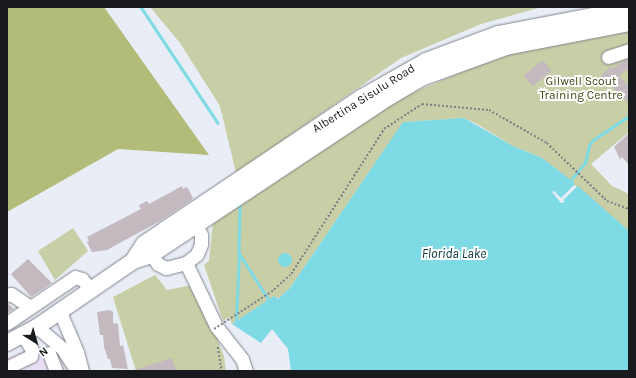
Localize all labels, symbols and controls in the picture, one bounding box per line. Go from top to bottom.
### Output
street label: Albertina Sisulu Road [310,62,418,136]
park label: Gilwell Scout Training Centre [539,75,623,103]
water label: Florida Lake [422,246,486,262]
north arrow [16,322,56,362]
text: N [36,344,51,360]

